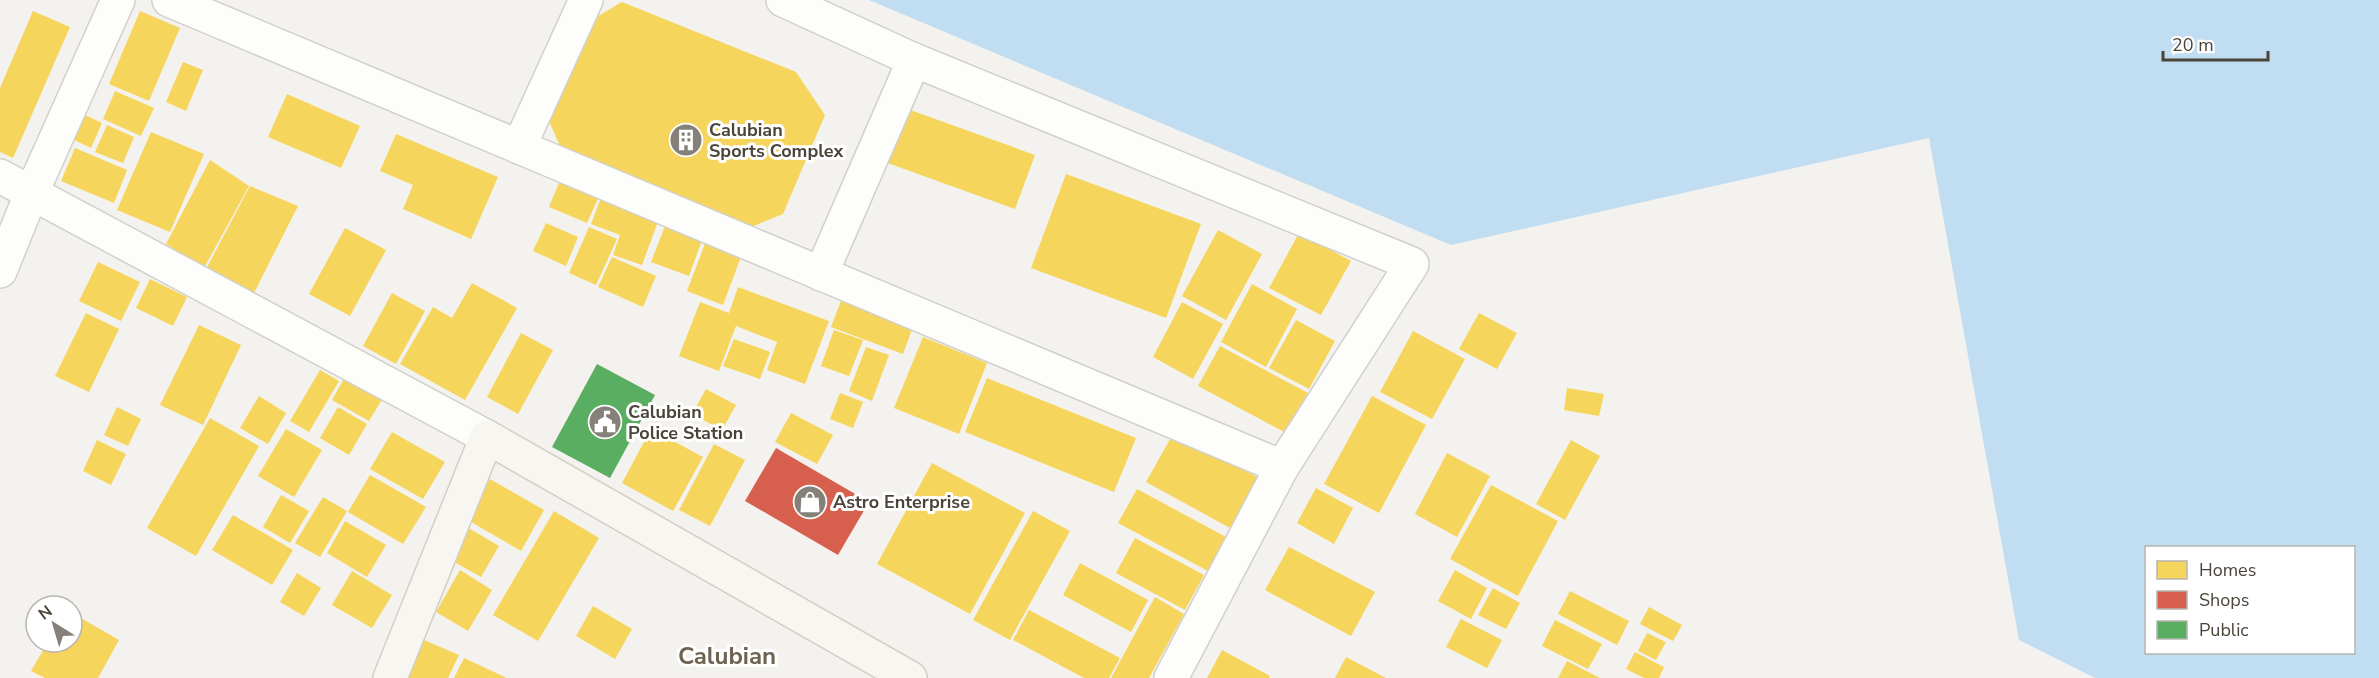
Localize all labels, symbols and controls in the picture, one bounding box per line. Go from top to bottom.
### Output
scale bar [2163,24,2268,62]
text: 20 m [2172,33,2214,57]
place label: Calubian Sports Complex [709,118,844,163]
building icon: Calubian Sports Complex [668,122,704,158]
place label: Calubian Police Station [628,400,743,445]
public building icon: Calubian Police Station [587,404,623,440]
shop icon: Astro Enterprise [792,484,828,520]
place label: Astro Enterprise [833,490,970,514]
legend [2145,546,2355,654]
text: Homes [2199,558,2256,582]
text: Shops [2199,588,2249,612]
north arrow [24,594,84,654]
text: N [34,600,57,625]
text: Public [2199,618,2249,642]
district label: Calubian [678,640,776,672]

